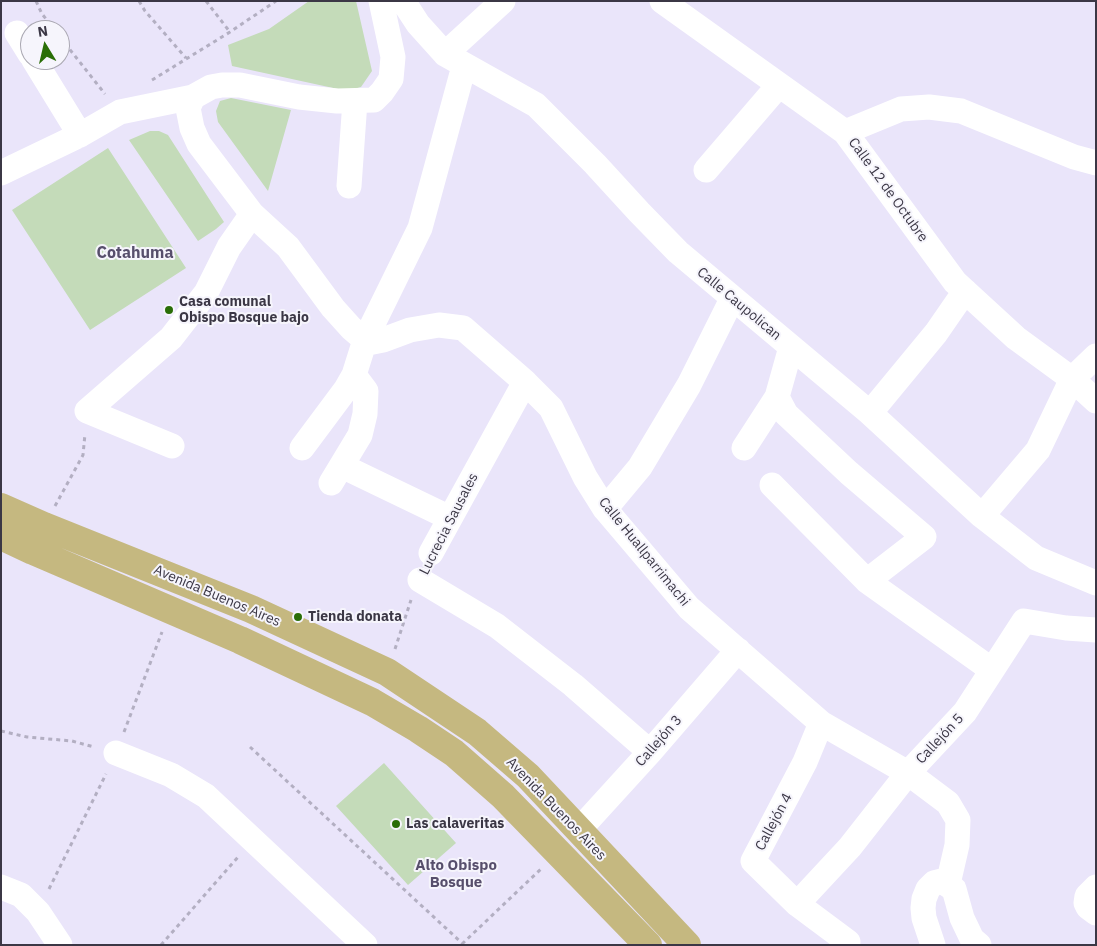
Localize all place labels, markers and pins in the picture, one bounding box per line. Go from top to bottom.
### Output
place label: Casa comunal Obispo Bosque bajo [179,294,309,326]
marker: Casa comunal Obispo Bosque bajo [163,304,175,316]
place label: Tienda donata [308,609,402,625]
marker: Tienda donata [292,611,304,623]
place label: Las calaveritas [406,816,504,832]
marker: Las calaveritas [390,818,402,830]

